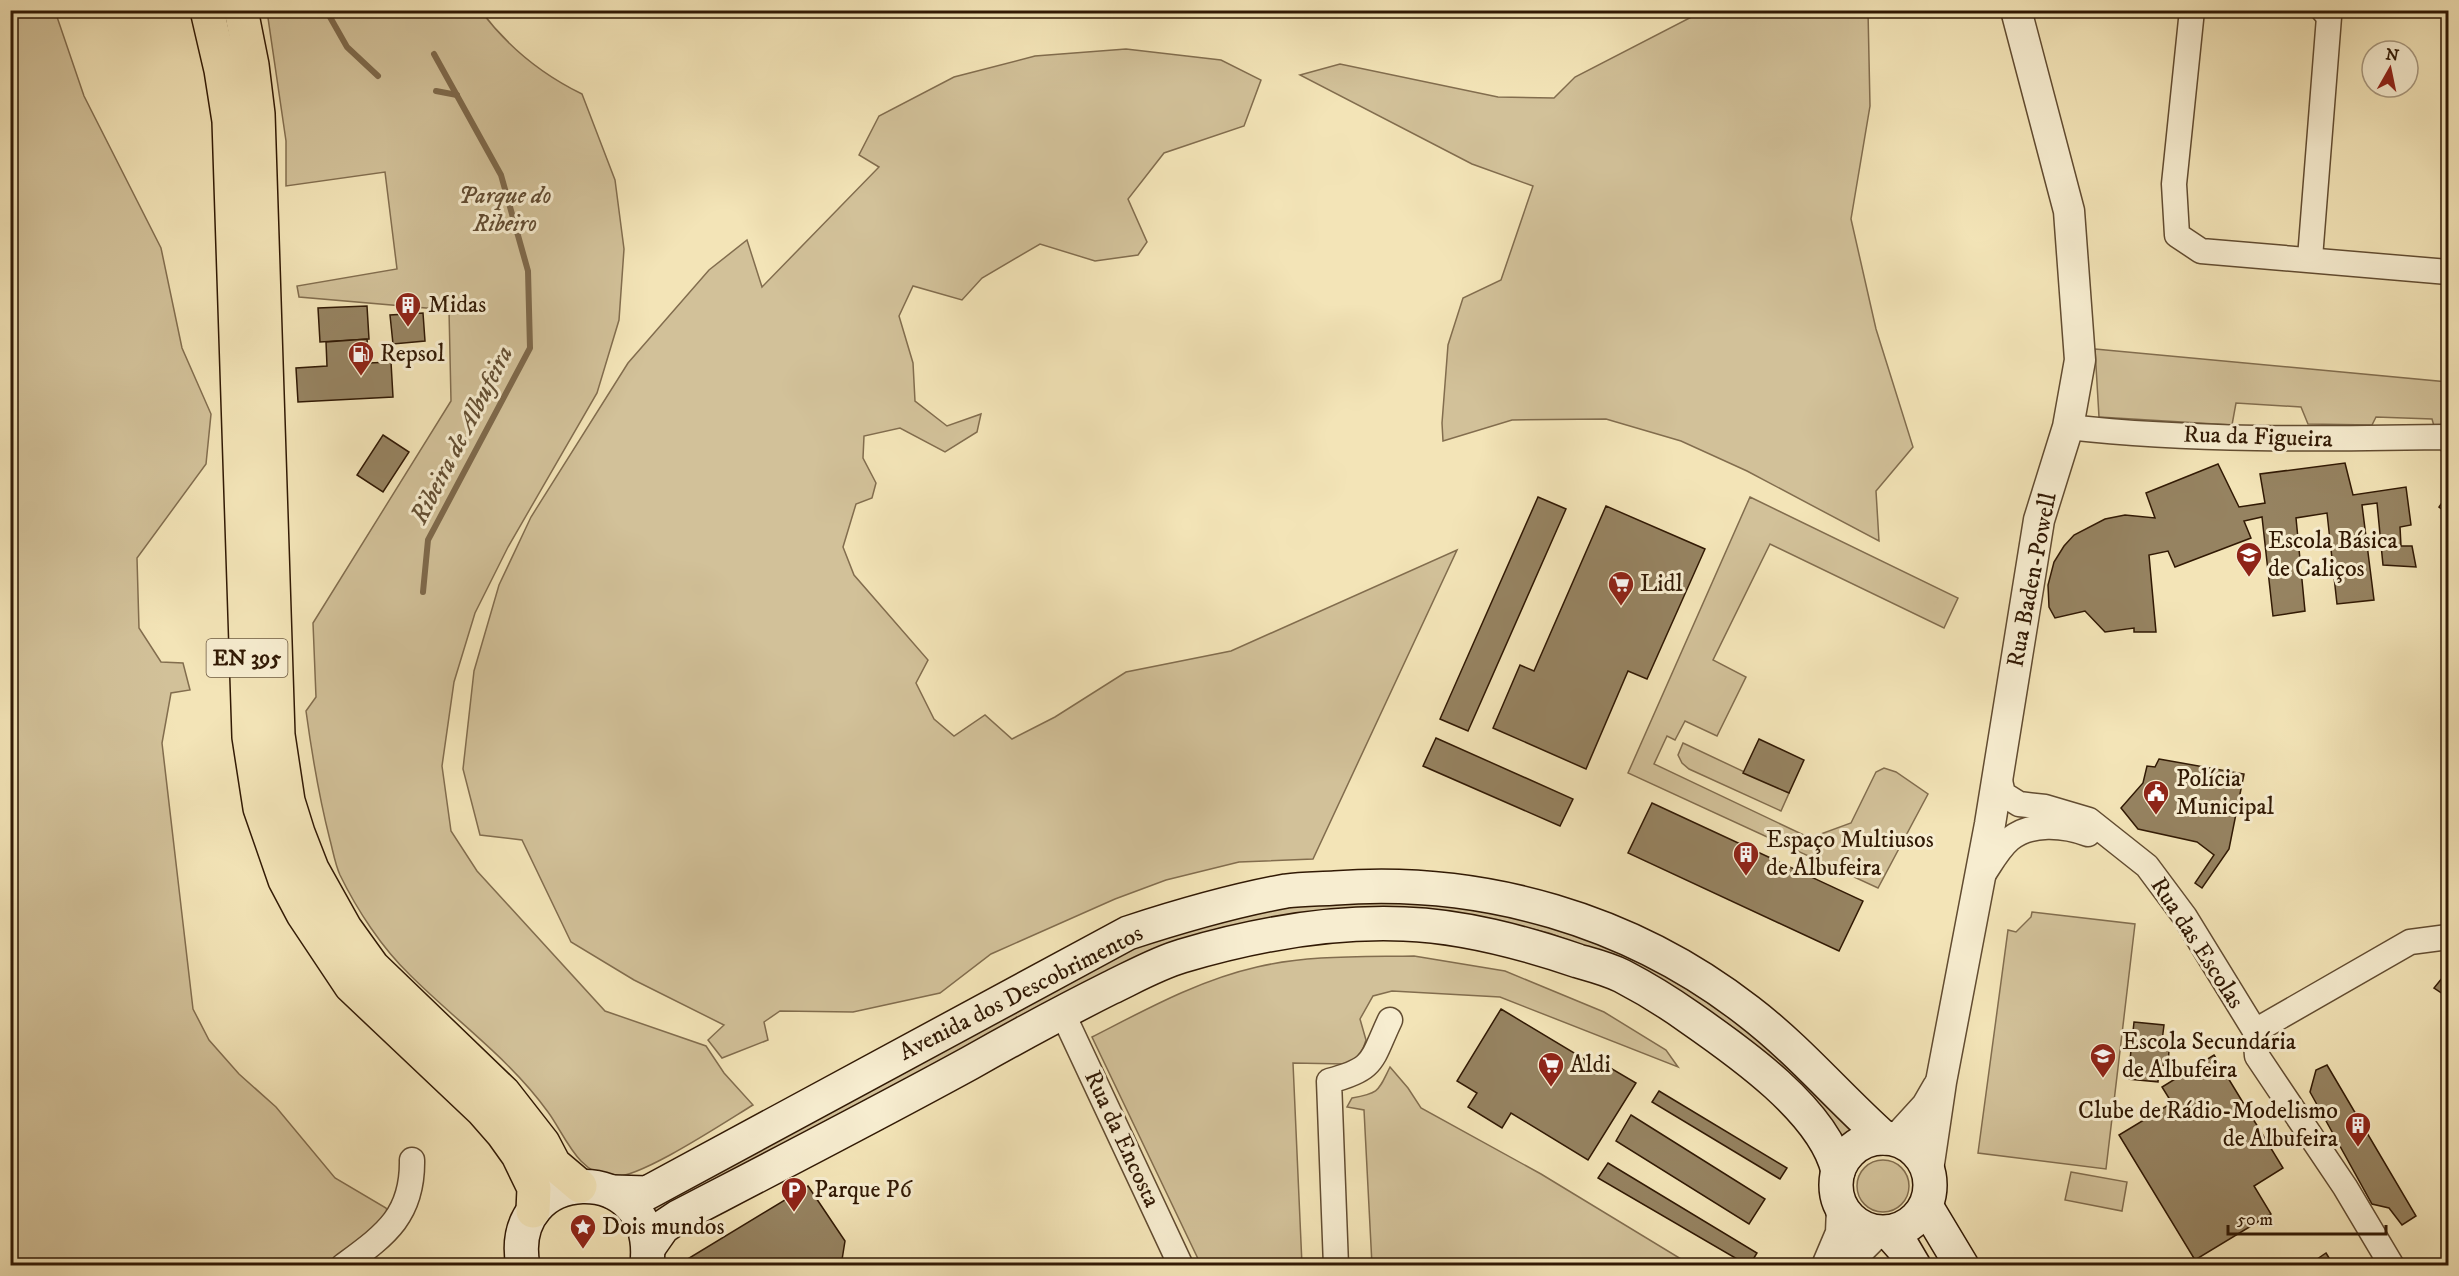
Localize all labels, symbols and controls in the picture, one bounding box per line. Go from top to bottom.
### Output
north arrow [2360,39,2420,99]
text: N [2384,44,2400,66]
park label: Parque do Ribeiro [459,181,551,239]
building icon: Midas [393,290,423,328]
place label: Midas [428,290,486,320]
fuel station icon: Repsol [346,339,376,377]
place label: Repsol [380,339,445,369]
water label: Ribeira de Albufeira [402,340,521,531]
street label: Rua da Figueira [2183,419,2334,455]
street label: Rua Baden-Powell [2000,489,2064,670]
place label: Escola Básica de Caliços [2268,526,2398,584]
school or university icon: Escola Básica de Caliços [2234,540,2264,578]
supermarket icon: Lidl [1606,569,1636,607]
place label: Lidl [1640,569,1683,599]
road number: EN 395 [206,639,288,677]
place label: Polícia Municipal [2176,764,2275,822]
public building icon: Polícia Municipal [2141,778,2171,816]
place label: Espaço Multiusos de Albufeira [1766,825,1934,883]
building icon: Espaço Multiusos de Albufeira [1731,839,1761,877]
street label: Rua das Escolas [2143,872,2251,1014]
street label: Avenida dos Descobrimentos [894,918,1148,1068]
place label: Escola Secundária de Albufeira [2122,1027,2297,1085]
school or university icon: Escola Secundária de Albufeira [2088,1041,2118,1079]
supermarket icon: Aldi [1536,1050,1566,1088]
place label: Aldi [1570,1050,1611,1080]
street label: Rua da Encosta [1077,1066,1167,1213]
place label: Clube de Rádio-Modelismo de Albufeira [2078,1096,2339,1154]
building icon: Clube de Rádio-Modelismo de Albufeira [2343,1110,2373,1148]
parking icon: Parque P6 [779,1175,809,1213]
place label: Parque P6 [814,1175,913,1205]
scale bar [2228,1198,2386,1236]
text: 50 m [2237,1209,2273,1231]
place icon: Dois mundos [568,1212,598,1250]
place label: Dois mundos [602,1212,725,1242]

